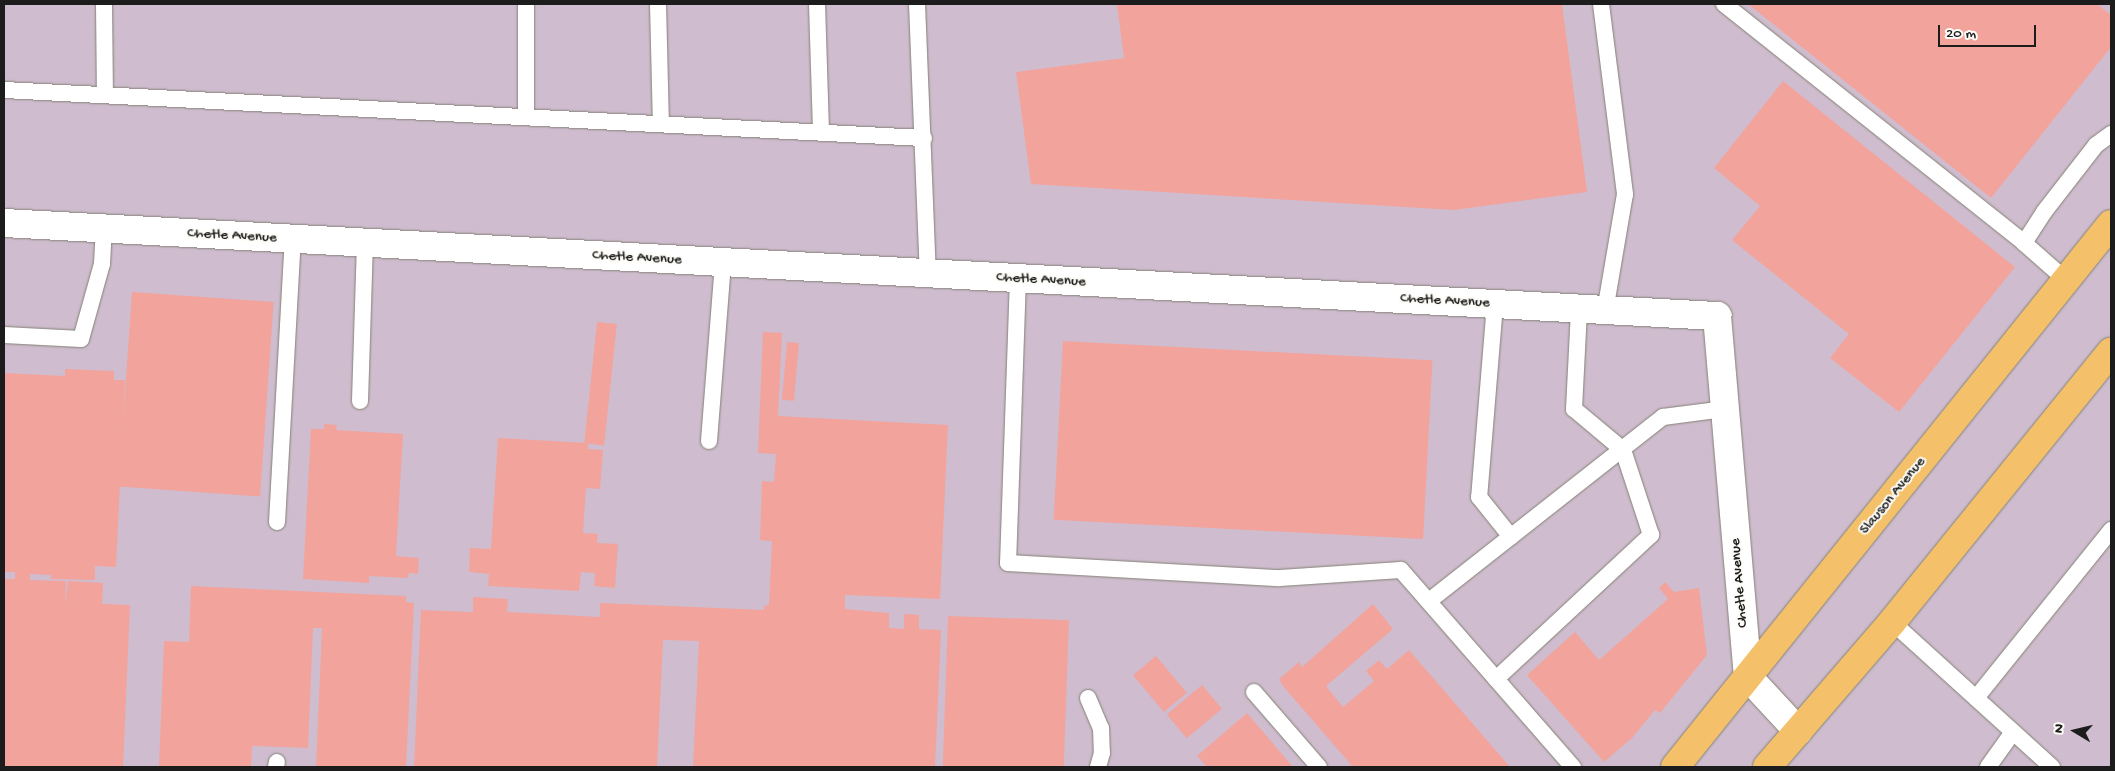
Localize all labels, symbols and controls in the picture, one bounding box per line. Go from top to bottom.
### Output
scale bar [1940,15,2038,47]
text: 20 m [1946,25,1976,43]
street label: Chetle Avenue [187,225,277,247]
street label: Chetle Avenue [592,247,682,269]
street label: Chetle Avenue [996,269,1086,291]
street label: Chetle Avenue [1400,290,1490,312]
street label: Slauson Avenue [1856,454,1930,538]
street label: Chetle Avenue [1727,538,1753,628]
north arrow [2050,706,2100,756]
text: N [2051,723,2069,734]

